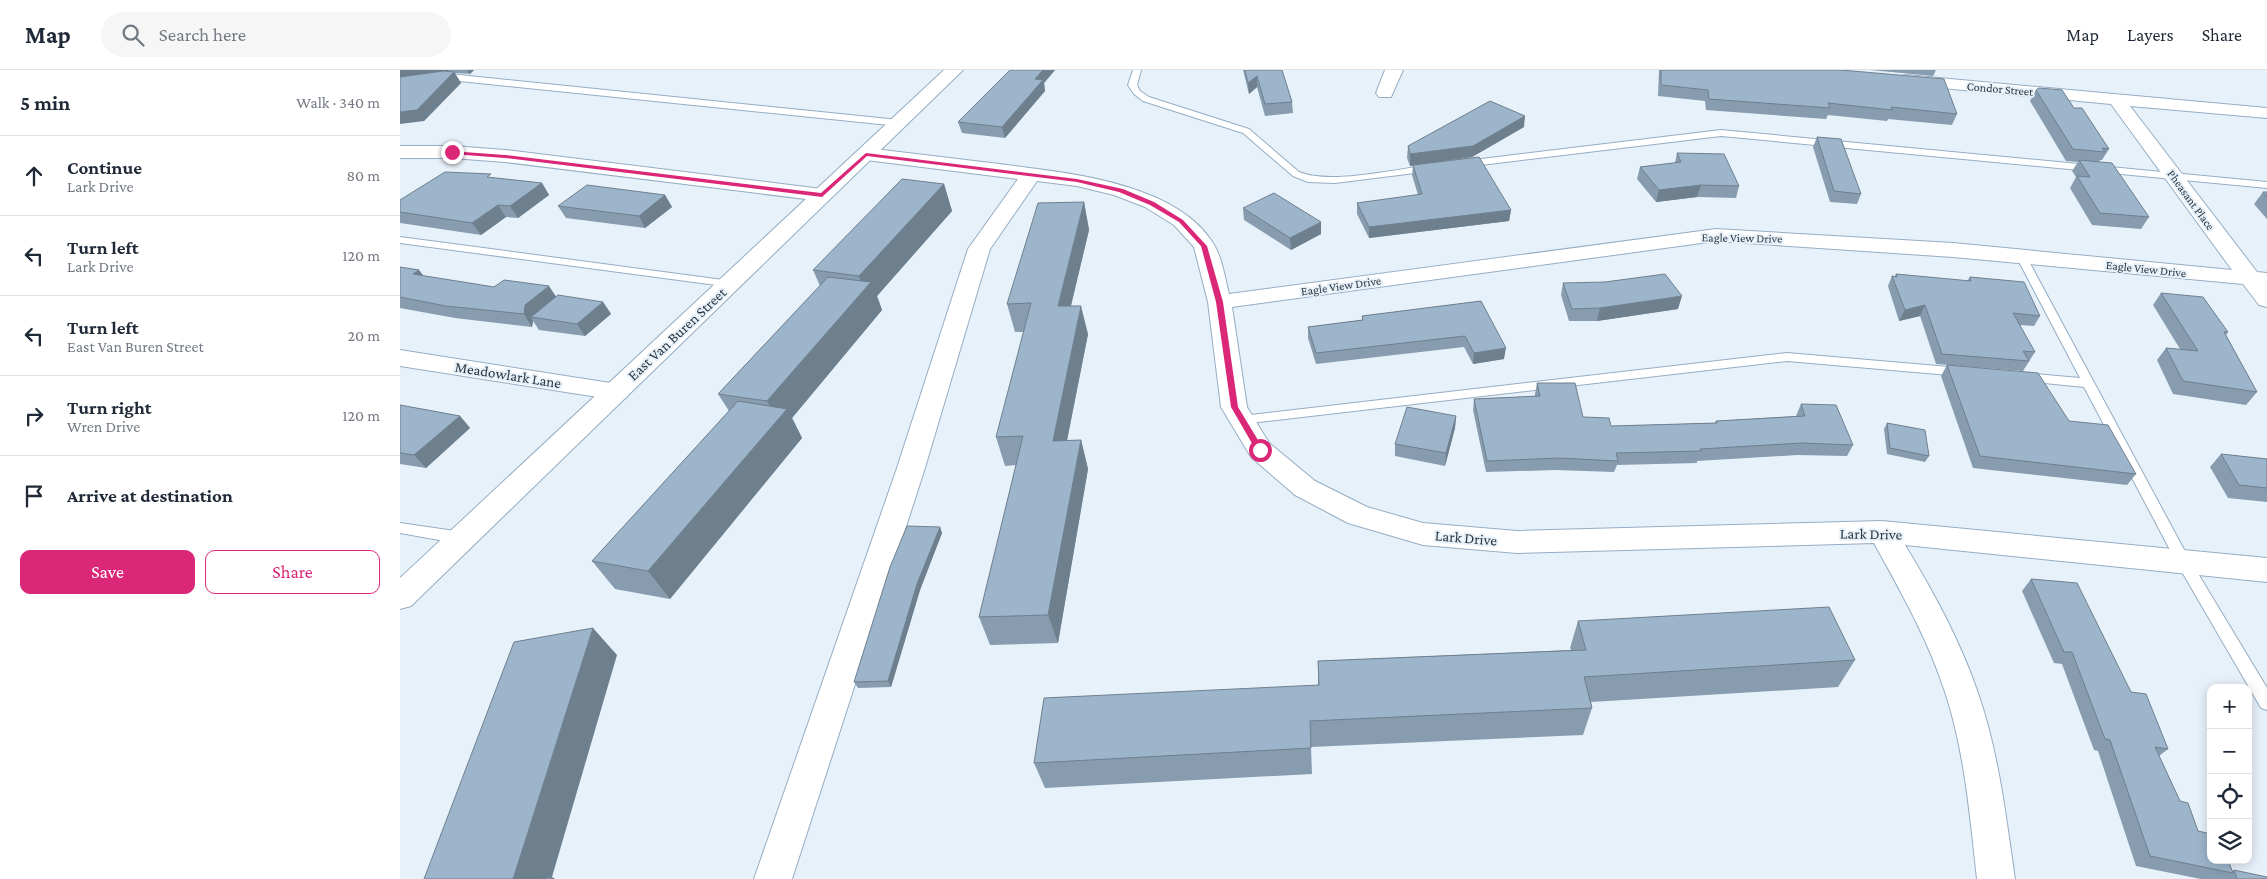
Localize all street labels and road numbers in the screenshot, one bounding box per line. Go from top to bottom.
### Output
street label: Condor Street [1966,79,2035,99]
street label: Pheasant Place [2164,167,2218,233]
street label: Eagle View Drive [1702,230,1782,246]
street label: Eagle View Drive [2105,258,2187,280]
street label: Eagle View Drive [1300,273,1382,299]
street label: East Van Buren Street [625,284,730,384]
street label: Meadowlark Lane [454,359,563,391]
street label: Lark Drive [1840,525,1903,543]
street label: Lark Drive [1434,527,1498,549]

